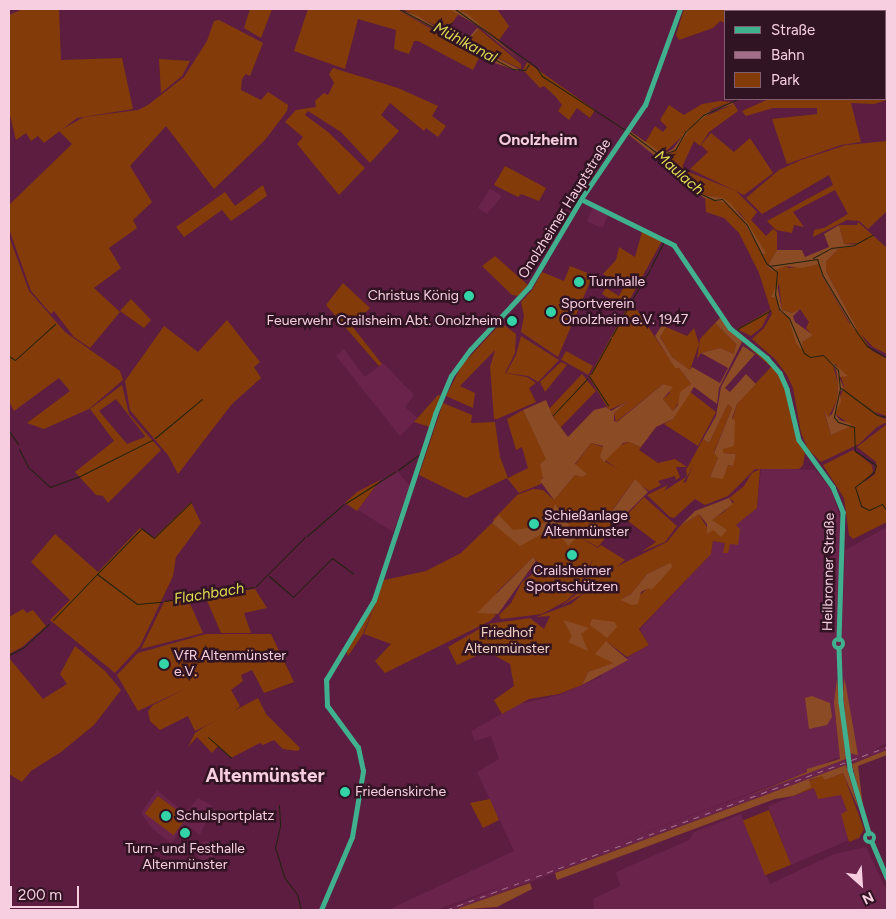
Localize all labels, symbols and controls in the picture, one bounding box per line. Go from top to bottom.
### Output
legend [724,10,886,100]
water label: Mühlkanal [430,19,500,67]
text: Straße [771,21,815,39]
text: Bahn [771,46,805,64]
text: Park [771,71,800,89]
district label: Onolzheim [499,130,577,150]
street label: Onolzheimer Hauptstraße [515,136,615,282]
water label: Maulach [651,147,707,199]
place label: Turnhalle [589,274,645,290]
marker: Turnhalle [573,276,585,288]
place label: Christus König [368,288,459,304]
marker: Christus König [463,290,475,302]
place label: Sportverein Onolzheim e.V. 1947 [561,296,688,328]
marker: Sportverein Onolzheim e.V. 1947 [545,306,557,318]
place label: Feuerwehr Crailsheim Abt. Onolzheim [267,313,502,329]
marker: Feuerwehr Crailsheim Abt. Onolzheim [506,315,518,327]
place label: Schießanlage Altenmünster [544,508,629,540]
street label: Heilbronner Straße [820,513,838,631]
marker: Schießanlage Altenmünster [528,518,540,530]
marker: Crailsheimer Sportschützen [566,549,578,561]
place label: Crailsheimer Sportschützen [526,563,618,596]
water label: Flachbach [173,580,245,608]
park label: Friedhof Altenmünster [465,625,549,658]
place label: VfR Altenmünster e.V. [174,648,286,680]
marker: VfR Altenmünster e.V. [158,658,170,670]
district label: Altenmünster [205,765,325,787]
place label: Friedenskirche [355,784,446,800]
marker: Friedenskirche [339,786,351,798]
place label: Schulsportplatz [176,808,274,824]
marker: Schulsportplatz [160,810,172,822]
marker: Turn- und Festhalle Altenmünster [179,827,191,839]
place label: Turn- und Festhalle Altenmünster [125,841,245,874]
north arrow [836,859,886,909]
scale bar [12,876,81,908]
text: 200 m [18,886,62,904]
text: N [859,888,876,908]

